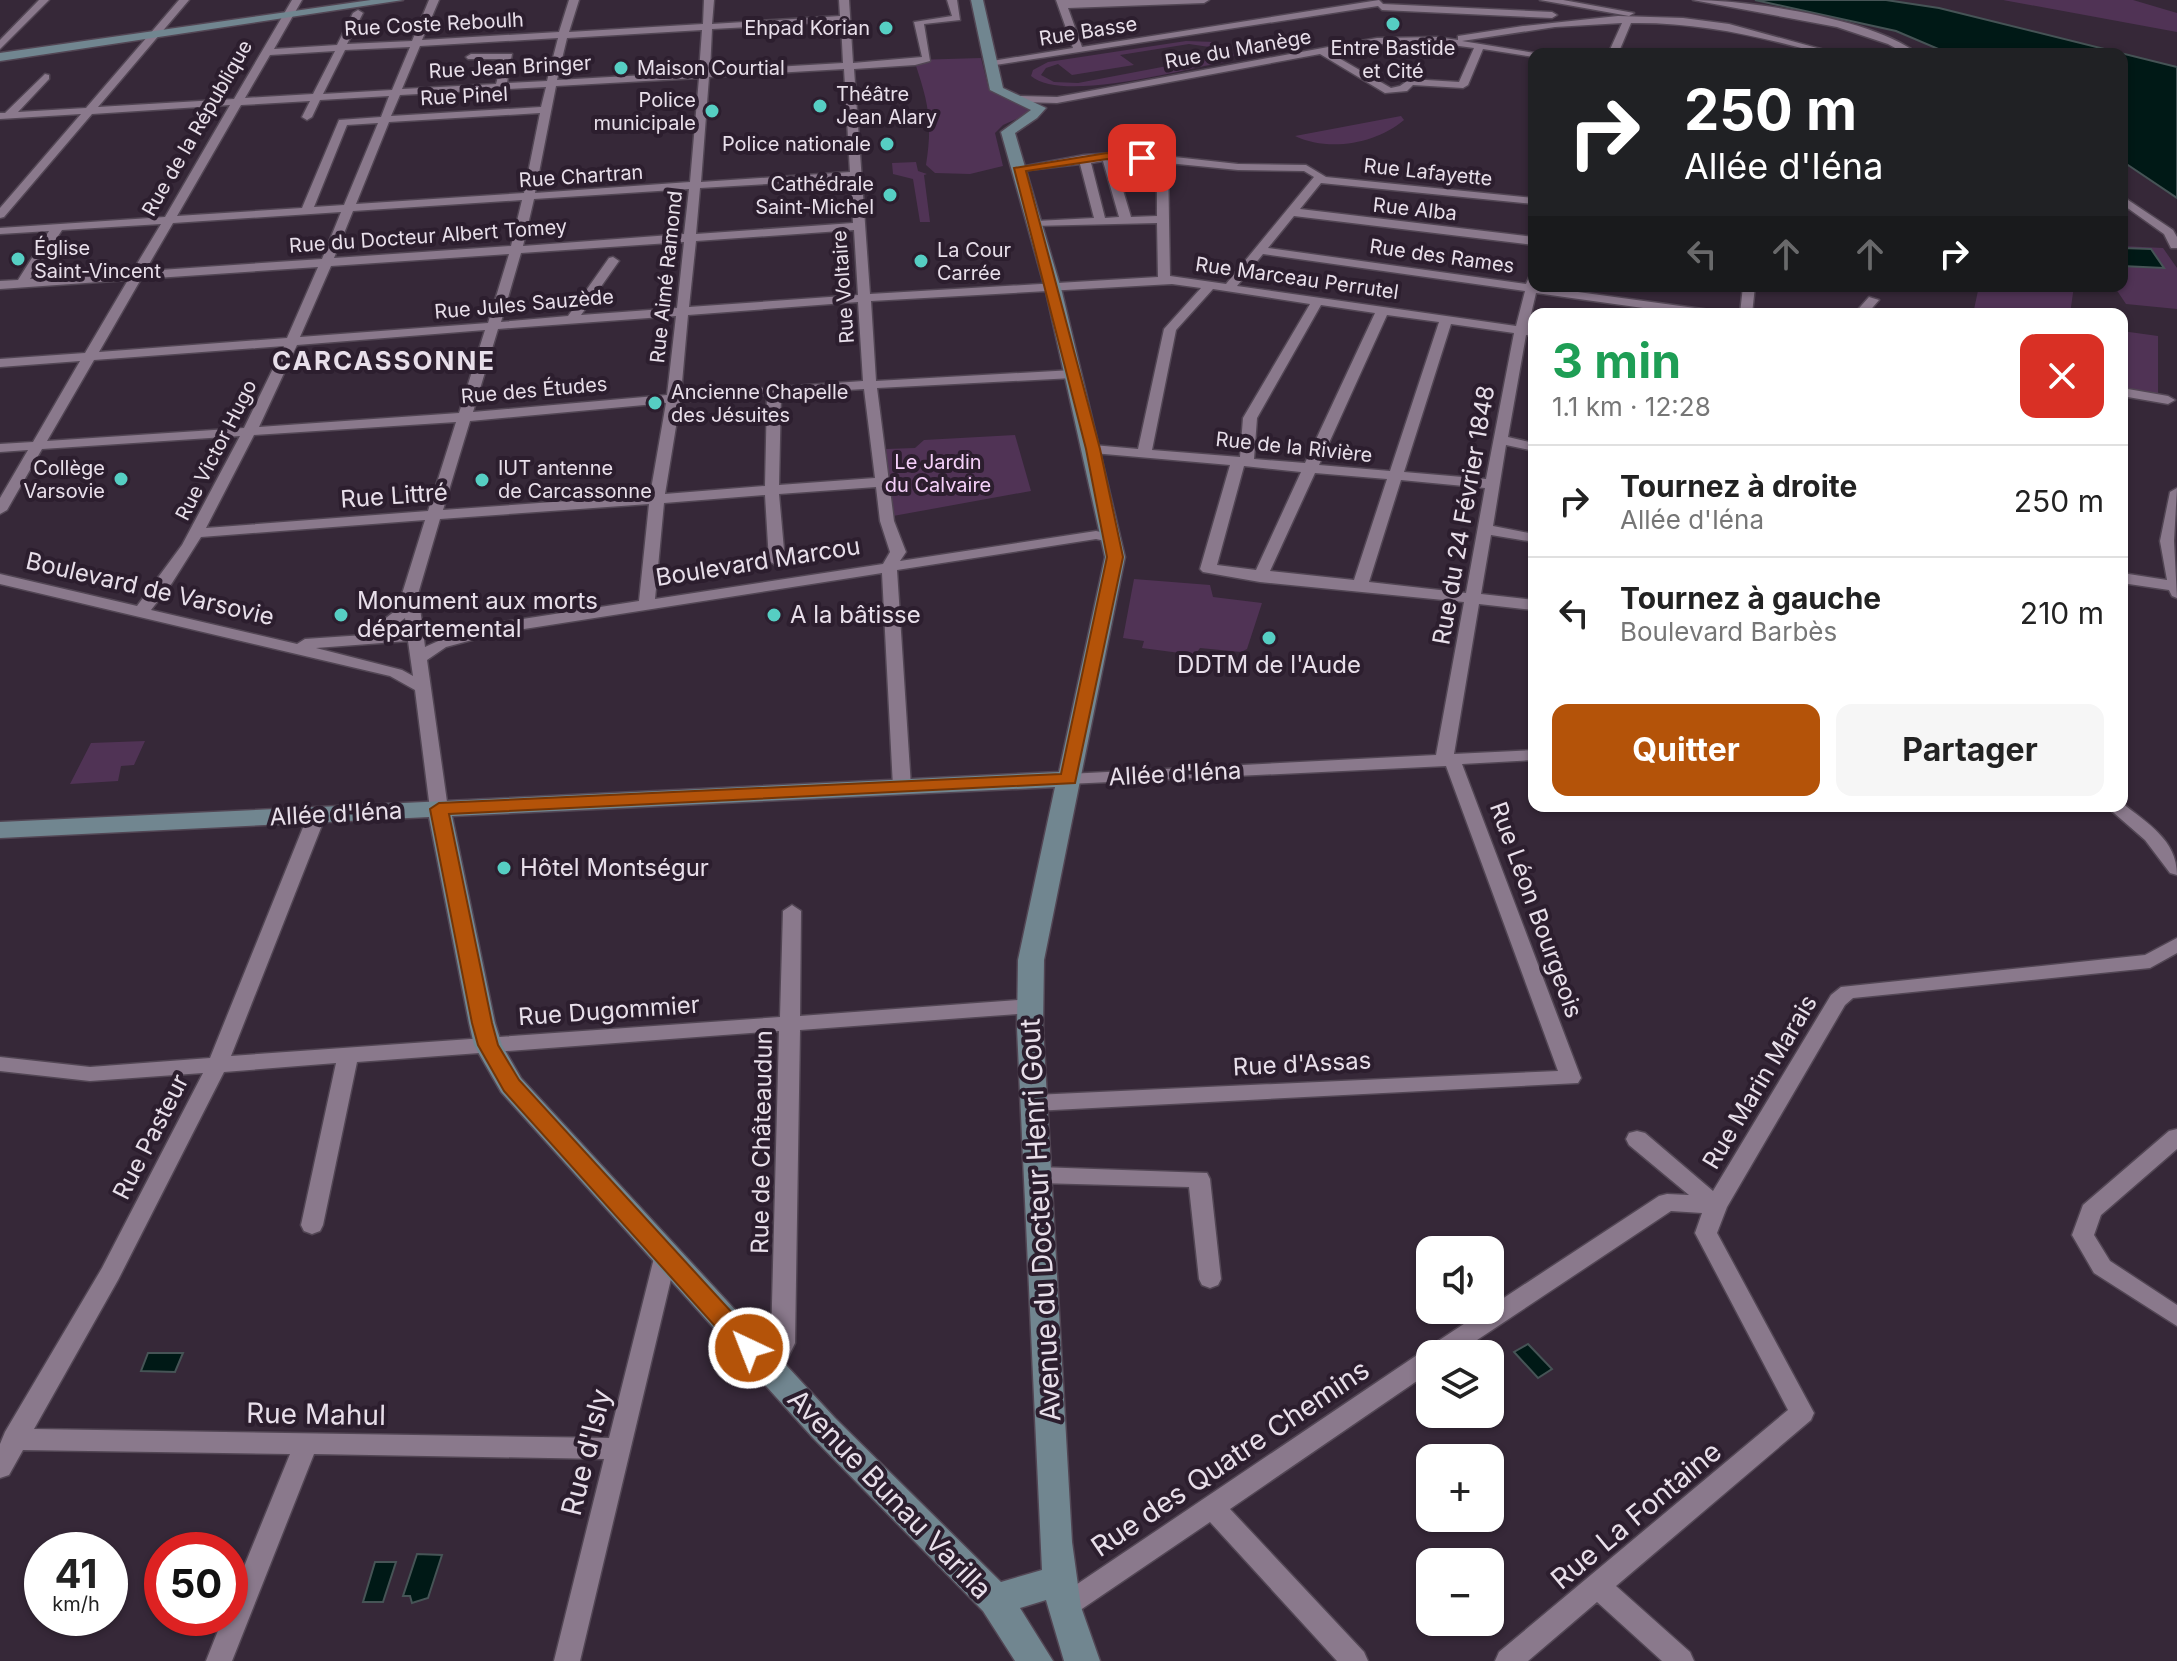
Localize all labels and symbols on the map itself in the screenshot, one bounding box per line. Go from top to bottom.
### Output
street label: Rue Coste Reboulh [344,7,524,41]
street label: Rue Basse [1037,11,1139,51]
marker: Entre Bastide et Cité [1384,15,1402,33]
place label: Ehpad Korian [744,16,870,40]
marker: Ehpad Korian [877,19,895,37]
street label: Rue du Manège [1163,24,1313,74]
street label: Rue de la République [137,36,257,220]
place label: Entre Bastide et Cité [1330,36,1456,83]
street label: Rue Jean Bringer [428,51,592,83]
place label: Maison Courtial [637,56,785,80]
marker: Maison Courtial [612,59,630,77]
street label: Rue Pinel [419,82,509,110]
place label: Théâtre Jean Alary [836,82,937,129]
place label: Police municipale [594,88,696,135]
marker: Théâtre Jean Alary [811,97,829,115]
marker: Police municipale [703,102,721,120]
pin [1108,124,1176,192]
place label: Police nationale [722,132,871,156]
marker: Police nationale [878,135,896,153]
street label: Rue Lafayette [1363,153,1493,191]
street label: Rue Chartran [518,160,644,192]
place label: Cathédrale Saint-Michel [755,172,874,219]
marker: Cathédrale Saint-Michel [881,186,899,204]
street label: Rue Aimé Ramond [645,190,687,364]
street label: Rue Alba [1372,193,1458,225]
street label: Rue du Docteur Albert Tomey [288,214,568,258]
street label: Rue Voltaire [827,230,859,344]
street label: Rue des Rames [1368,234,1516,278]
place label: Église Saint-Vincent [34,235,161,283]
place label: La Cour Carrée [937,238,1012,285]
marker: Église Saint-Vincent [9,250,27,268]
marker: La Cour Carrée [912,252,930,270]
street label: Rue Marceau Perrutel [1194,252,1400,304]
street label: Rue Jules Sauzède [433,284,615,324]
district label: CARCASSONNE [272,345,496,376]
street label: Rue des Études [460,371,608,408]
street label: Rue Victor Hugo [170,376,262,524]
place label: Ancienne Chapelle des Jésuites [671,380,848,427]
street label: Rue du 24 Février 1848 [1426,383,1501,647]
marker: Ancienne Chapelle des Jésuites [646,394,664,412]
street label: Rue de la Rivière [1214,427,1374,467]
park label: Le Jardin du Calvaire [885,450,991,497]
place label: Collège Varsovie [24,456,105,503]
place label: IUT antenne de Carcassonne [498,456,652,503]
marker: Collège Varsovie [112,470,130,488]
marker: IUT antenne de Carcassonne [473,471,491,489]
street label: Rue Littré [339,477,449,514]
street label: Boulevard Marcou [654,531,862,592]
street label: Boulevard de Varsovie [23,546,277,631]
place label: Monument aux morts départemental [357,586,598,643]
place label: A la bâtisse [790,600,921,629]
marker: Monument aux morts départemental [332,606,350,624]
marker: A la bâtisse [765,606,783,624]
marker: DDTM de l'Aude [1260,629,1278,647]
place label: DDTM de l'Aude [1177,650,1361,679]
street label: Allée d'Iéna [1108,756,1242,791]
street label: Allée d'Iéna [269,796,403,831]
street label: Rue Léon Bourgeois [1484,798,1589,1022]
place label: Hôtel Montségur [520,853,709,882]
marker: Hôtel Montségur [495,859,513,877]
street label: Rue Marin Marais [1696,989,1823,1174]
street label: Rue Dugommier [517,990,701,1031]
street label: Avenue du Docteur Henri Gout [1012,1018,1068,1422]
street label: Rue de Châteaudun [745,1030,778,1254]
street label: Rue d'Assas [1232,1045,1372,1082]
street label: Rue Pasteur [107,1069,195,1204]
position arrow [707,1306,791,1390]
street label: Rue des Quatre Chemins [1085,1352,1375,1564]
street label: Avenue Bunau Varilla [781,1382,999,1606]
street label: Rue d'Isly [554,1385,618,1519]
street label: Rue Mahul [246,1396,386,1432]
street label: Rue La Fontaine [1544,1434,1728,1596]
speed limit sign: 50 [144,1532,248,1636]

